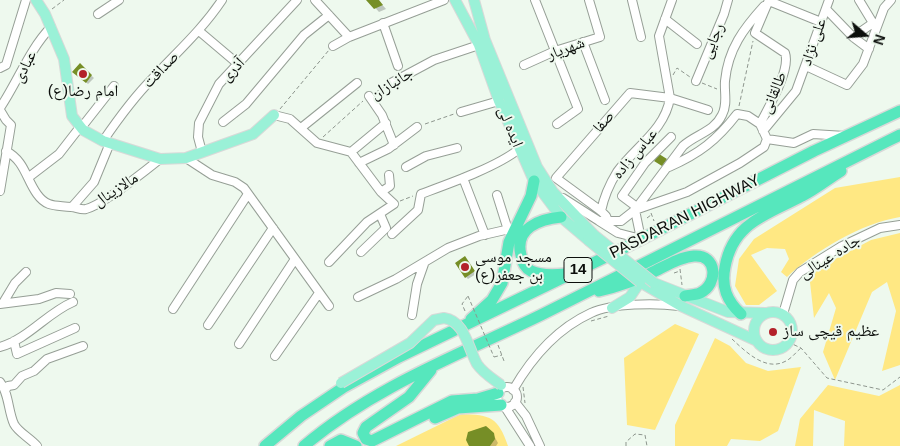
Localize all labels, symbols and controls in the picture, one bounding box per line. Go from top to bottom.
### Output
north arrow [840,10,890,60]
street label: علی نژاد [797,16,831,68]
street label: رجایی [697,20,729,62]
text: N [870,32,888,47]
street label: شهریار [544,33,588,65]
street label: عبادی [9,48,41,86]
street label: صداقت [139,48,183,92]
street label: آذری [217,54,249,86]
street label: جانبازان [367,64,417,104]
marker: امام رضا(ع) [77,68,89,80]
street label: طالقانی [757,69,791,117]
place label: امام رضا(ع) [48,82,118,102]
street label: ایده لی [493,104,527,150]
street label: صفا [589,107,619,137]
street label: عباس زاده [608,125,662,183]
street label: مالازینال [90,168,142,212]
street label: PASDARAN HIGHWAY [607,171,763,263]
street label: جاده عینالی [796,231,864,283]
place label: مسجد موسی بن جعفر(ع) [475,248,552,286]
road number: 14 [564,258,592,282]
marker: مسجد موسی بن جعفر(ع) [459,261,471,273]
place label: عظیم قیچی ساز [783,322,879,342]
marker: عظیم قیچی ساز [767,326,779,338]

